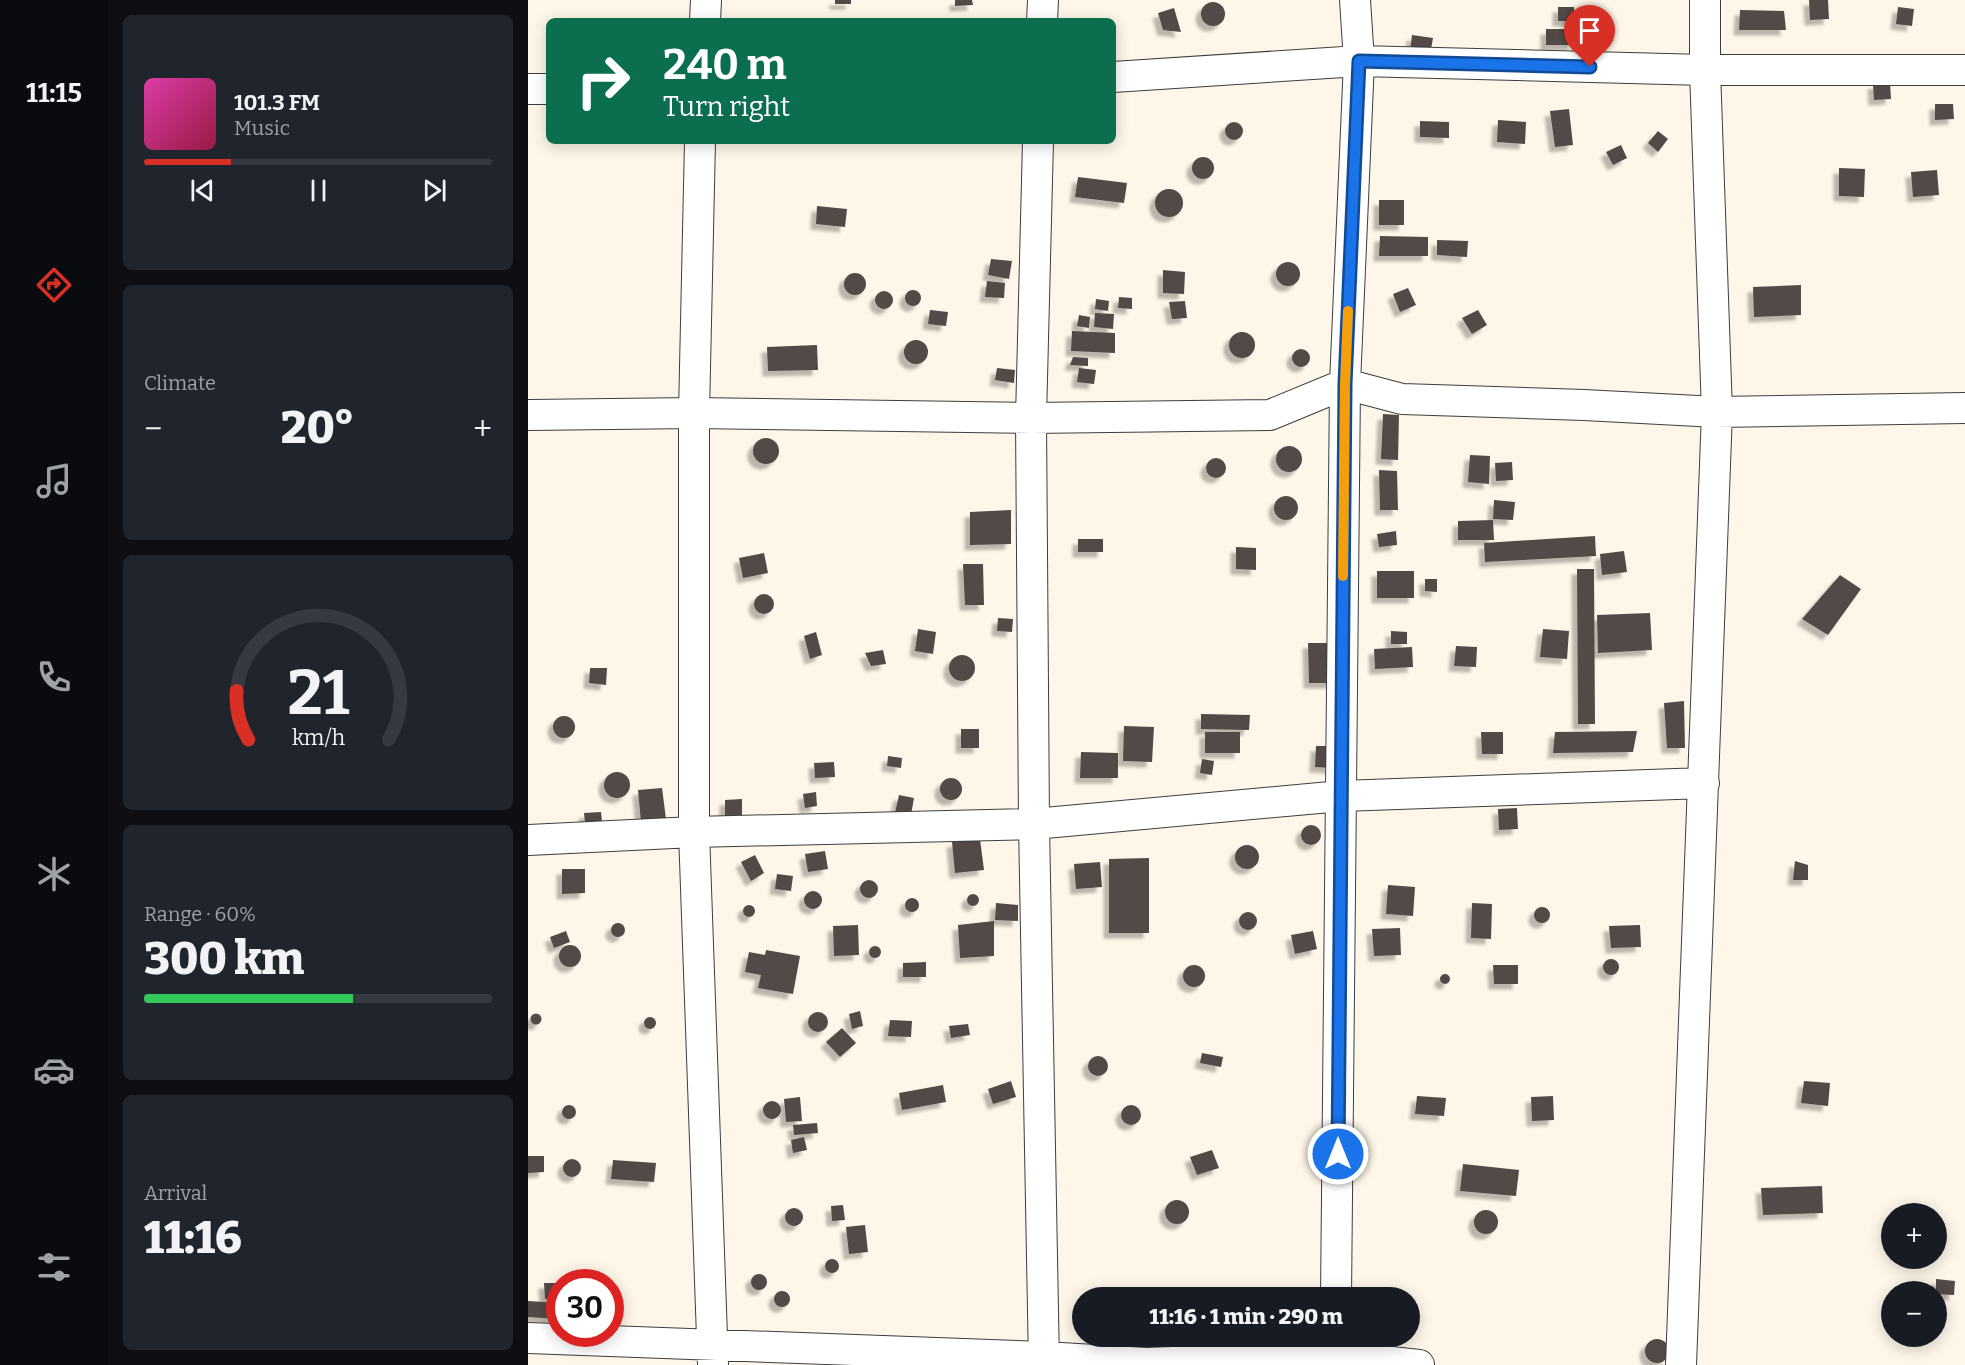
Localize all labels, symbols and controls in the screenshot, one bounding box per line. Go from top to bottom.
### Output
pin [1564,5,1615,67]
icon: arrive [1573,14,1606,47]
text: 240 m [663,40,787,90]
icon: right [564,42,642,120]
text: 11:15 [26,77,82,109]
text: 101.3 FM [234,89,320,116]
text: Turn right [663,91,790,123]
text: Music [234,116,290,140]
icon: previous [186,174,219,207]
icon: pause [302,174,335,207]
icon: next [418,174,451,207]
icon: directions [33,264,75,306]
text: Climate [144,371,216,395]
text: 20° [281,401,355,455]
text: − [144,409,162,449]
text: + [473,409,492,449]
icon: music [33,460,75,502]
icon: phone [33,656,75,698]
text: 21 [287,656,349,731]
text: km/h [291,725,345,751]
icon: climate [33,853,75,895]
text: Range · 60% [144,902,256,926]
text: 300 km [144,932,304,986]
icon: car [33,1049,75,1091]
position arrow [1306,1122,1370,1186]
text: Arrival [144,1181,207,1205]
map controls [1881,1203,1947,1347]
button: + [1881,1203,1947,1269]
text: 11:16 [144,1211,242,1265]
icon: filters [33,1246,75,1288]
speed limit sign: 30 [546,1269,624,1347]
button: − [1881,1281,1947,1347]
text: 11:16 · 1 min · 290 m [1149,1303,1343,1330]

